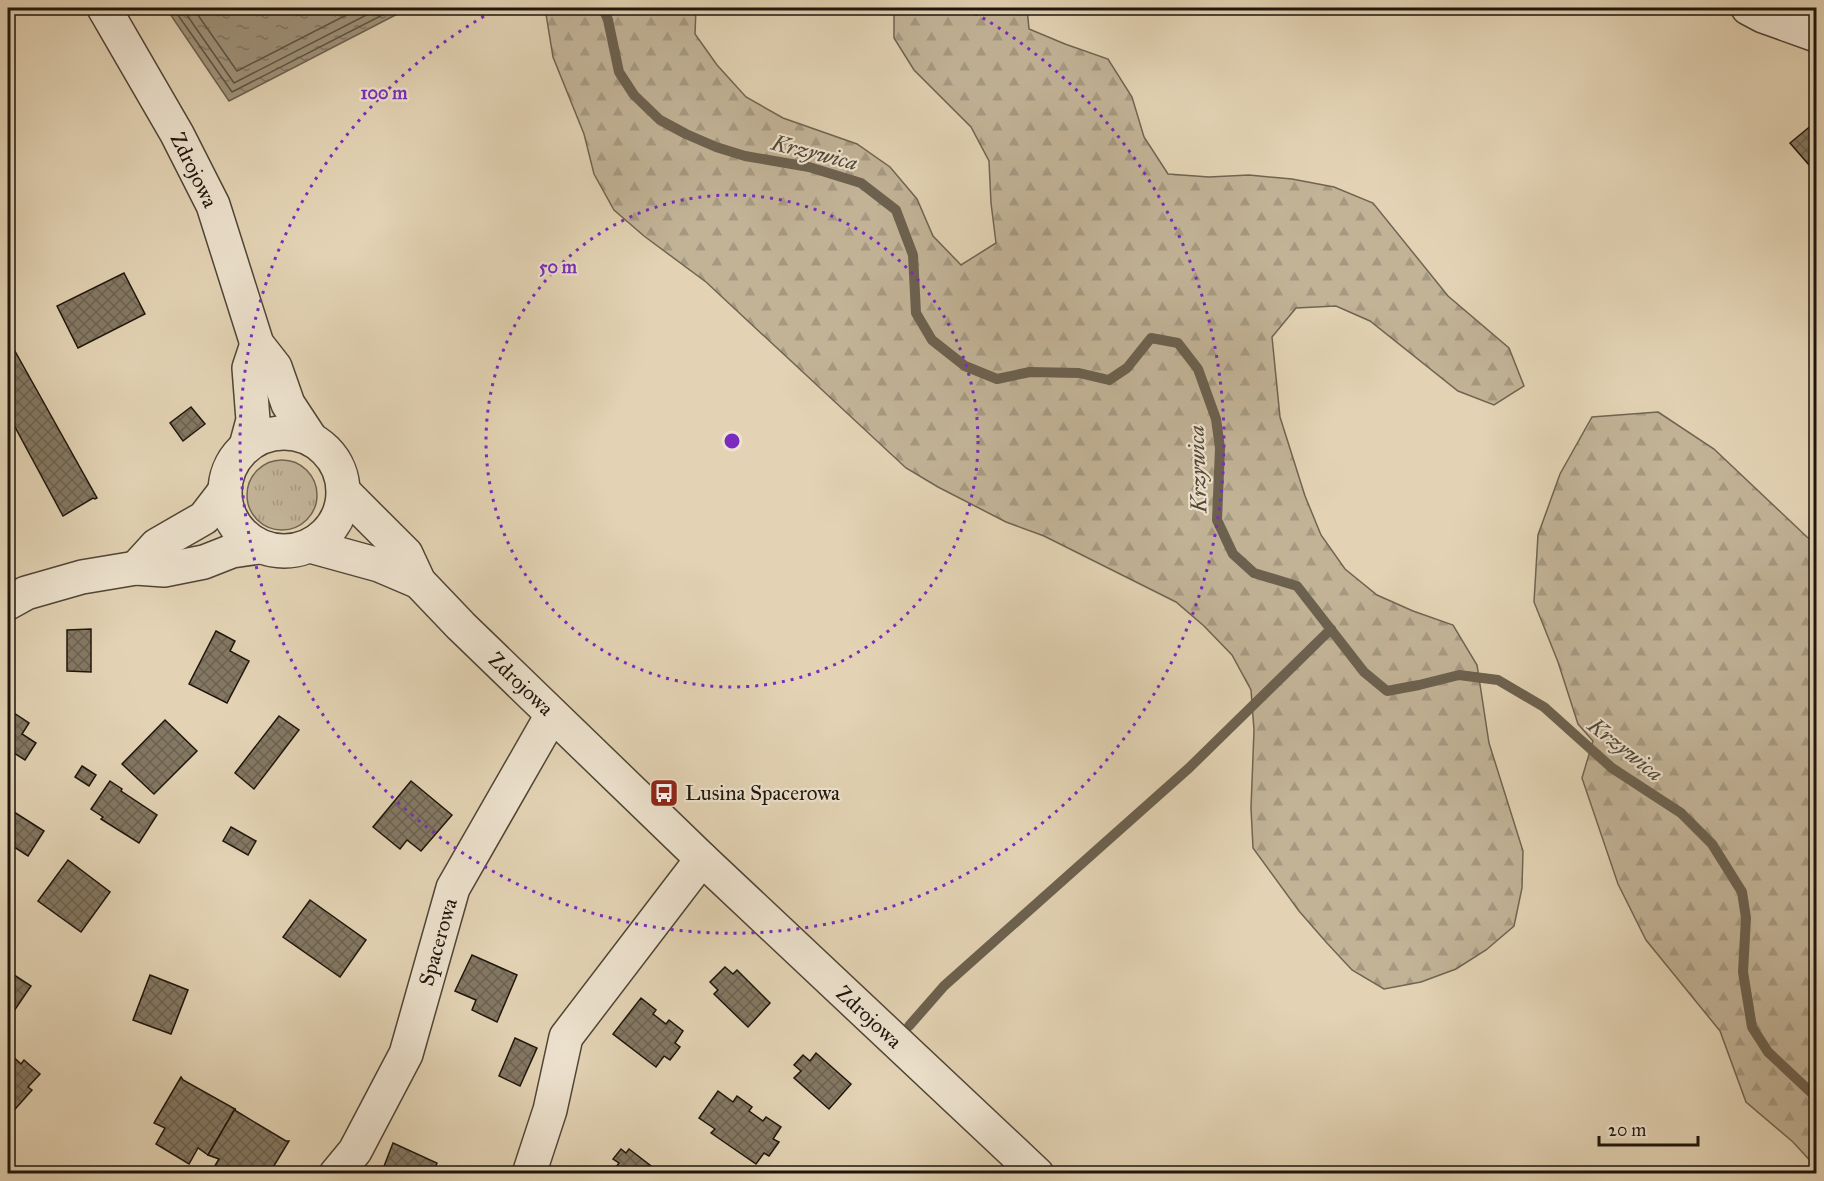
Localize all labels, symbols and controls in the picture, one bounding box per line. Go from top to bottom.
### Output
text: 100 m [361,82,408,104]
street label: Zdrojowa [165,128,223,212]
water label: Krzywica [768,129,861,176]
text: 50 m [539,256,578,278]
water label: Krzywica [1182,425,1213,514]
centre of rings [722,431,742,451]
street label: Zdrojowa [483,647,559,721]
water label: Krzywica [1582,711,1669,787]
bus stop icon: Lusina Spacerowa [648,777,680,809]
place label: Lusina Spacerowa [685,780,840,806]
street label: Spacerowa [413,895,463,989]
street label: Zdrojowa [831,980,907,1054]
scale bar [1599,1109,1698,1147]
text: 20 m [1608,1119,1646,1141]

